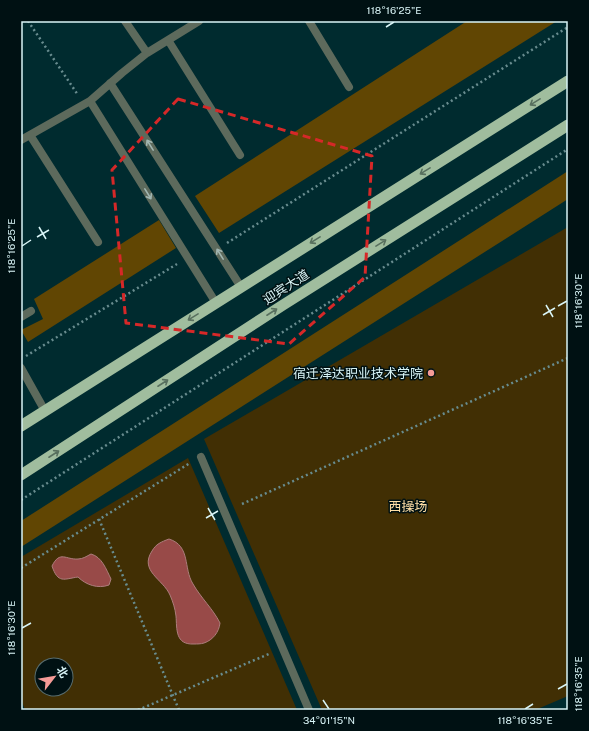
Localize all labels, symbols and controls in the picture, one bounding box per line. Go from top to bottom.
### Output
text: 118°16'25"E [367,4,421,16]
one-way arrow [530,98,541,106]
one-way arrow [146,140,154,151]
one-way arrow [420,167,431,175]
one-way arrow [143,188,152,199]
text: 118°16'25"E [5,219,17,273]
one-way arrow [309,237,321,245]
one-way arrow [375,238,387,246]
one-way arrow [215,248,223,260]
street label: 迎宾大道 [260,267,312,307]
text: 118°16'30"E [572,274,584,328]
one-way arrow [266,308,277,316]
one-way arrow [187,314,199,322]
place label: 宿迁泽达职业技术学院 [293,366,423,381]
marker: 宿迁泽达职业技术学院 [426,368,436,378]
one-way arrow [157,379,168,387]
one-way arrow [48,450,59,458]
park label: 西操场 [388,499,428,514]
text: 118°16'30"E [5,601,17,655]
text: 118°16'35"E [572,656,584,712]
north arrow [34,657,74,697]
text: 北 [55,664,71,680]
text: 34°01'15"N [303,714,355,726]
text: 118°16'35"E [497,714,553,726]

